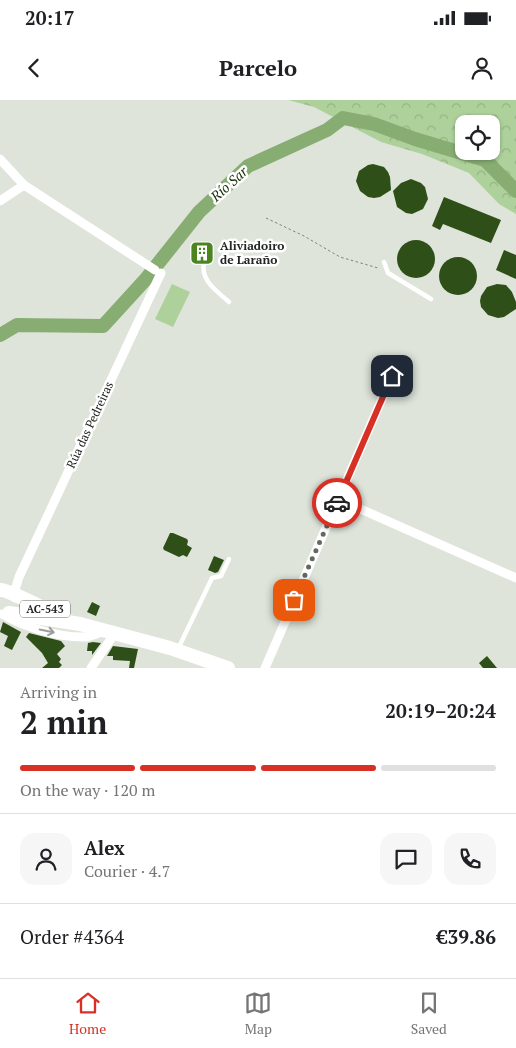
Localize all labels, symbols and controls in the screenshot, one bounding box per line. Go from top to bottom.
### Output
text: 20:17 [25,5,74,30]
text: Parcelo [219,53,297,82]
icon: back [20,54,48,82]
icon: person [468,54,496,82]
map controls [455,115,500,160]
button: locate [455,115,500,160]
water label: Río Sar [205,162,252,206]
place label: Aliviadoiro de Laraño [220,238,284,267]
building icon: Aliviadoiro de Laraño [189,240,215,266]
pin [371,355,413,397]
icon: home [378,362,406,390]
street label: Rúa das Pedreiras [63,379,116,471]
courier [312,478,362,528]
icon: car [323,489,351,517]
pin [273,579,315,621]
icon: bag [280,586,308,614]
road number: AC-543 [20,600,70,618]
one-way arrow [39,627,55,636]
text: Arriving in [20,681,97,703]
text: 20:19–20:24 [385,698,496,723]
text: 2 min [20,701,108,743]
text: On the way · 120 m [20,779,155,801]
button: person [20,833,72,885]
button: chat [380,833,432,885]
button: phone [444,833,496,885]
text: Alex [84,835,125,860]
text: Courier · 4.7 [84,860,170,882]
text: Order #4364 [20,924,124,949]
text: €39.86 [437,924,496,949]
tab: Home [69,989,106,1038]
tab: Map [244,989,272,1038]
tab: Saved [411,989,447,1038]

